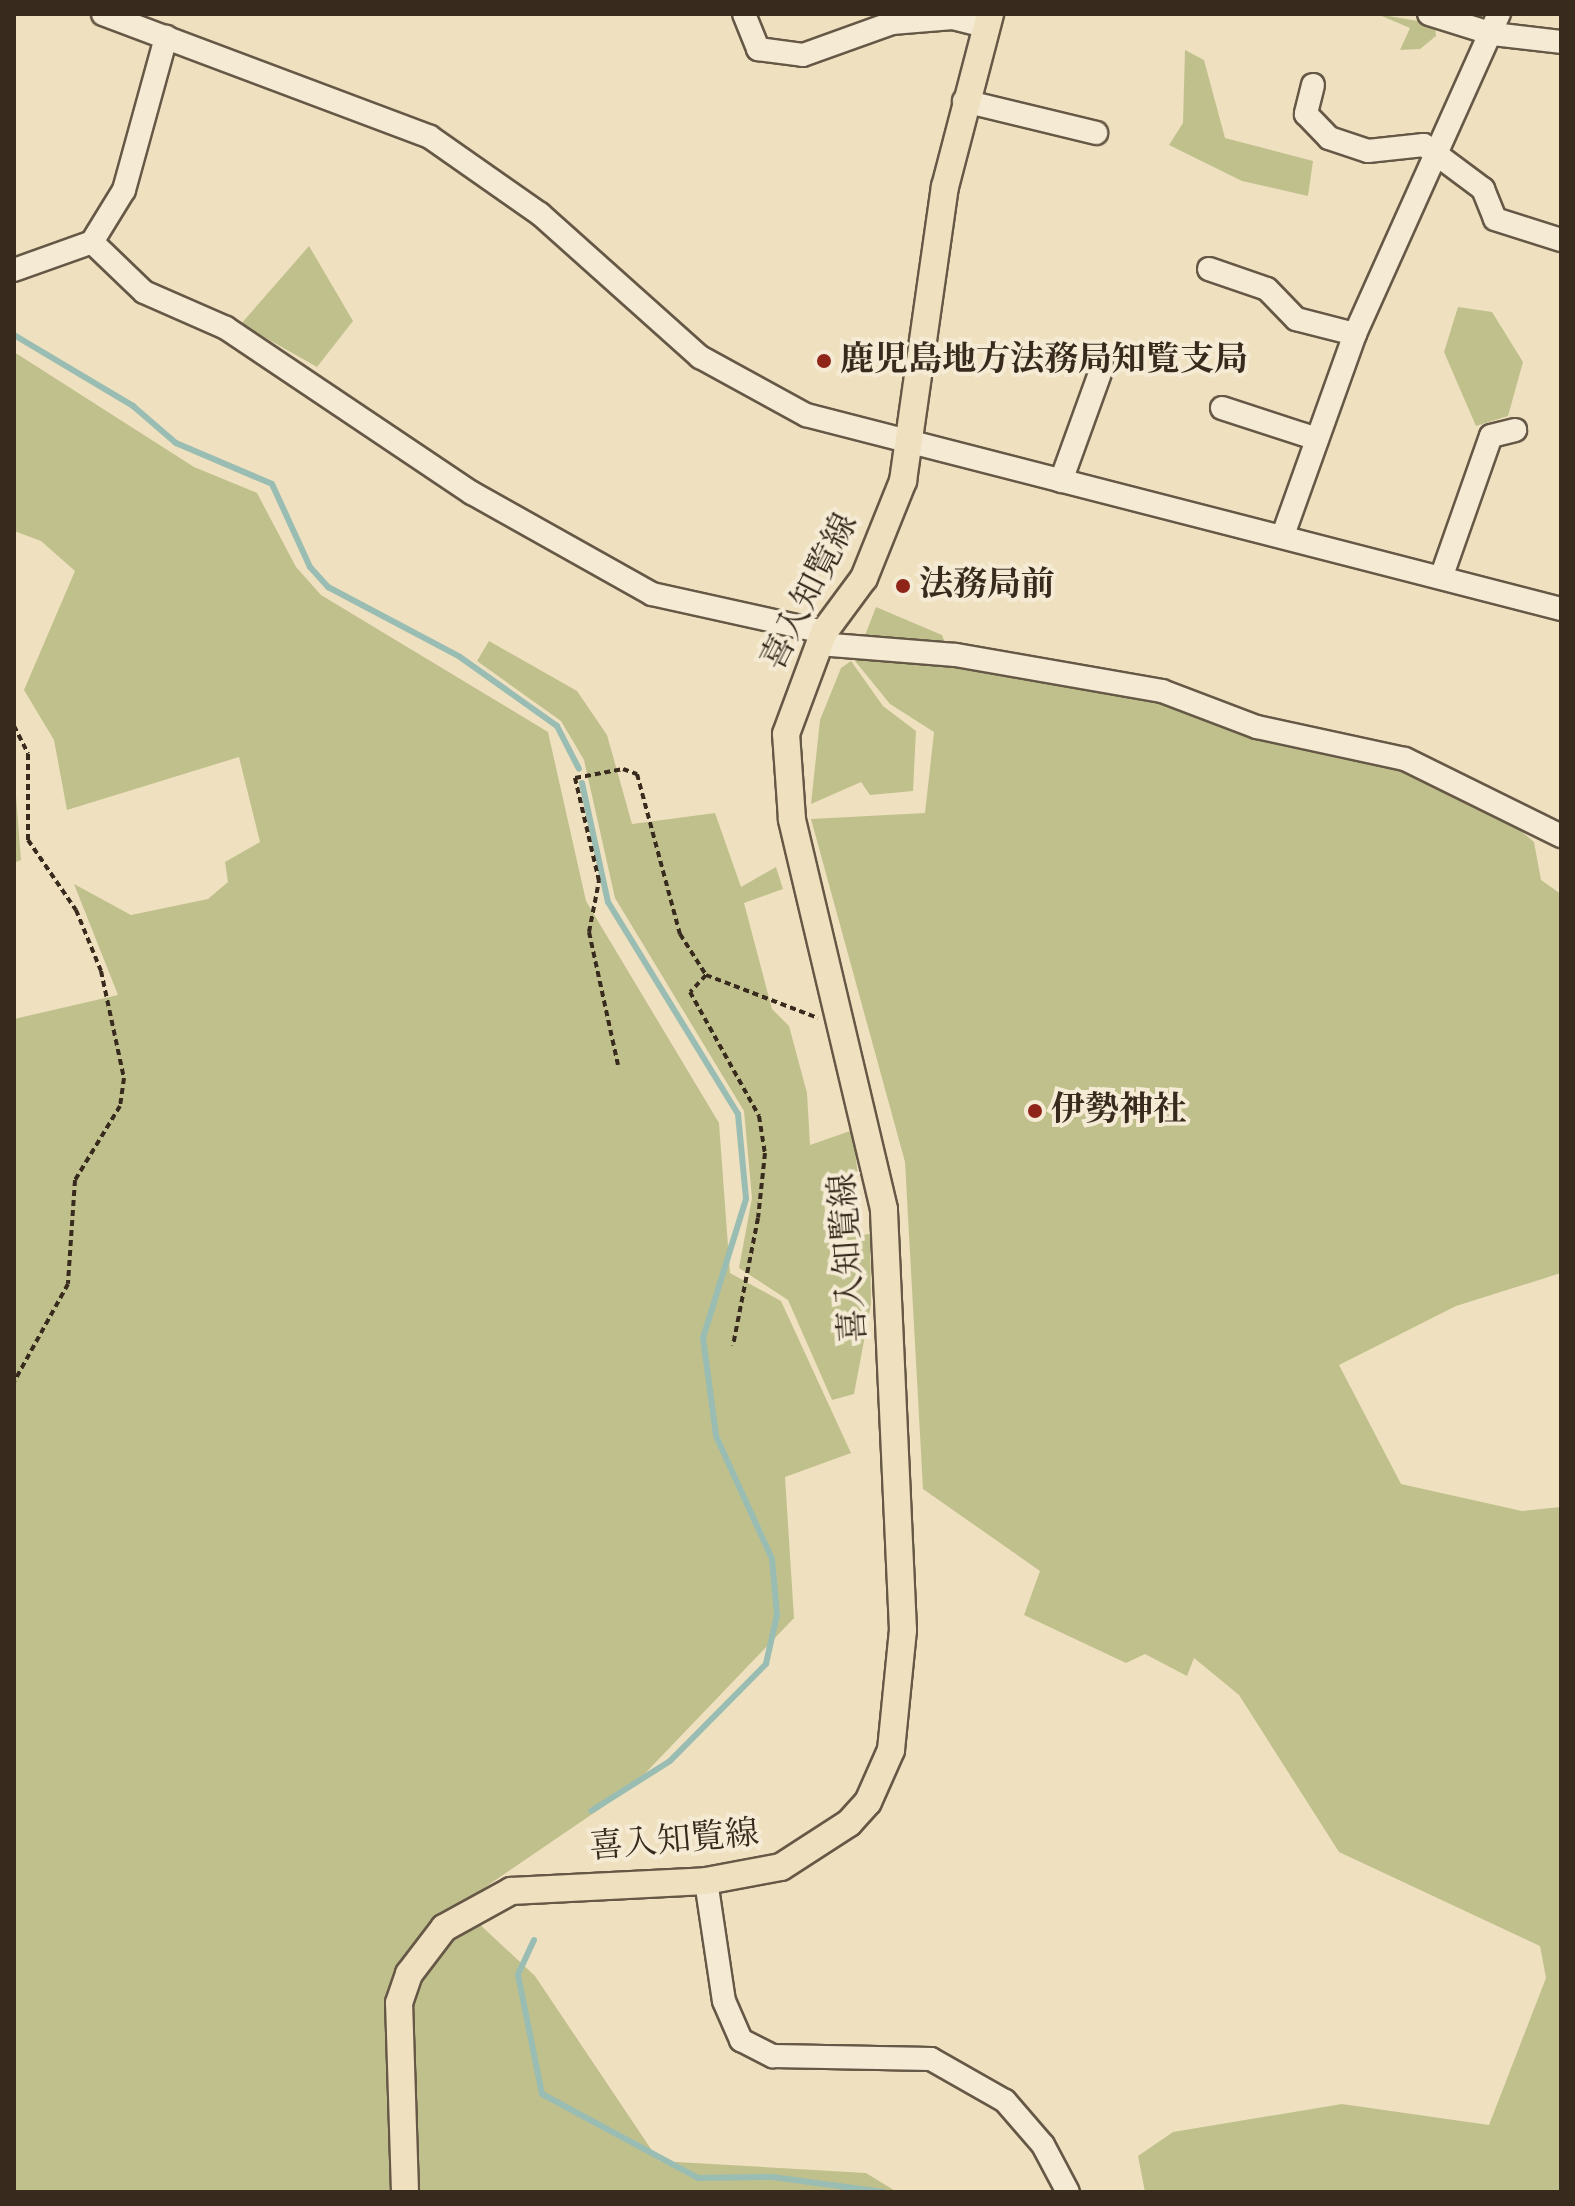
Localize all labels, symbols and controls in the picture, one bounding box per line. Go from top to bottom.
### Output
place label: 鹿児島地方法務局知覧支局 [840,341,1248,381]
marker: 鹿児島地方法務局知覧支局 [815,352,833,370]
street label: 喜入知覧線 [753,507,867,677]
place label: 法務局前 [919,566,1055,606]
marker: 法務局前 [894,577,912,595]
place label: 伊勢神社 [1051,1091,1187,1131]
marker: 伊勢神社 [1026,1102,1044,1120]
street label: 喜入知覧線 [823,1172,875,1344]
street label: 喜入知覧線 [588,1813,760,1869]

